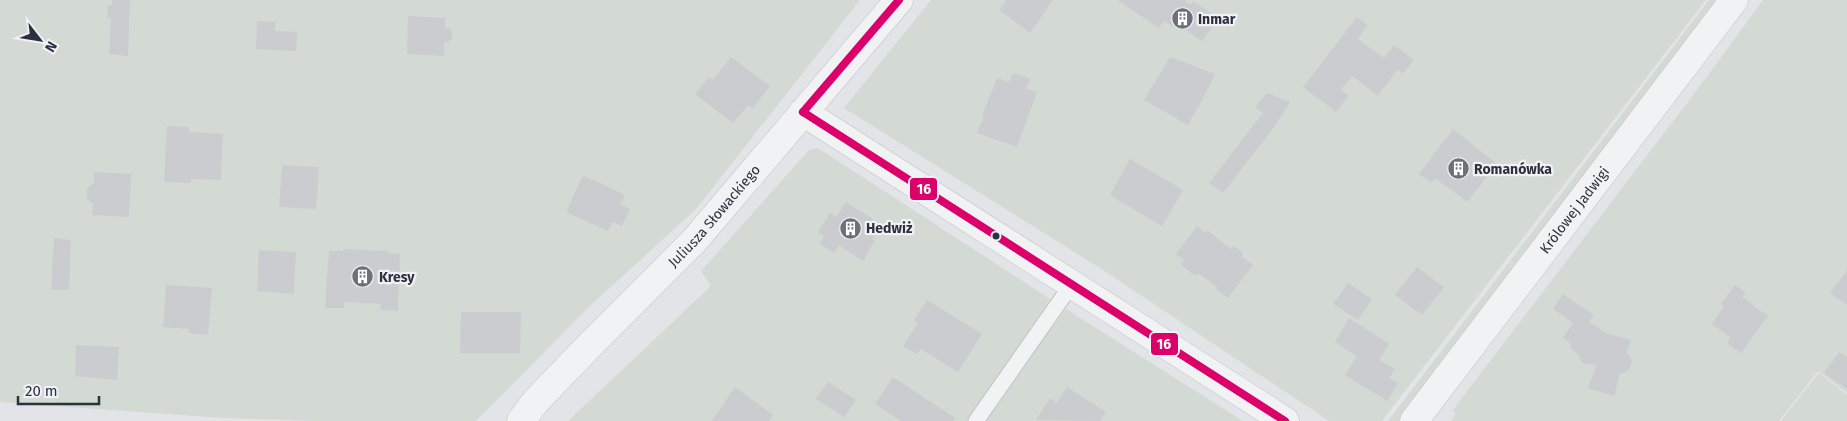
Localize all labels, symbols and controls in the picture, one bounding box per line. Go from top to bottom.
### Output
building icon: Inmar [1170,7,1194,31]
place label: Inmar [1198,11,1236,28]
north arrow [15,15,65,65]
text: N [41,38,60,55]
building icon: Romanówka [1446,157,1470,181]
place label: Romanówka [1474,161,1552,178]
street label: Juliusza Słowackiego [665,162,764,271]
street label: Królowej Jadwigi [1536,164,1613,257]
line badge: 16 [909,177,938,201]
text: 16 [917,181,931,198]
building icon: Hedwiż [838,216,862,240]
place label: Hedwiż [866,220,913,237]
unlabelled marker [991,231,1001,241]
building icon: Kresy [351,265,375,289]
place label: Kresy [379,269,415,286]
line badge: 16 [1150,332,1179,356]
text: 16 [1157,336,1171,353]
scale bar [18,374,99,406]
text: 20 m [25,382,58,400]

